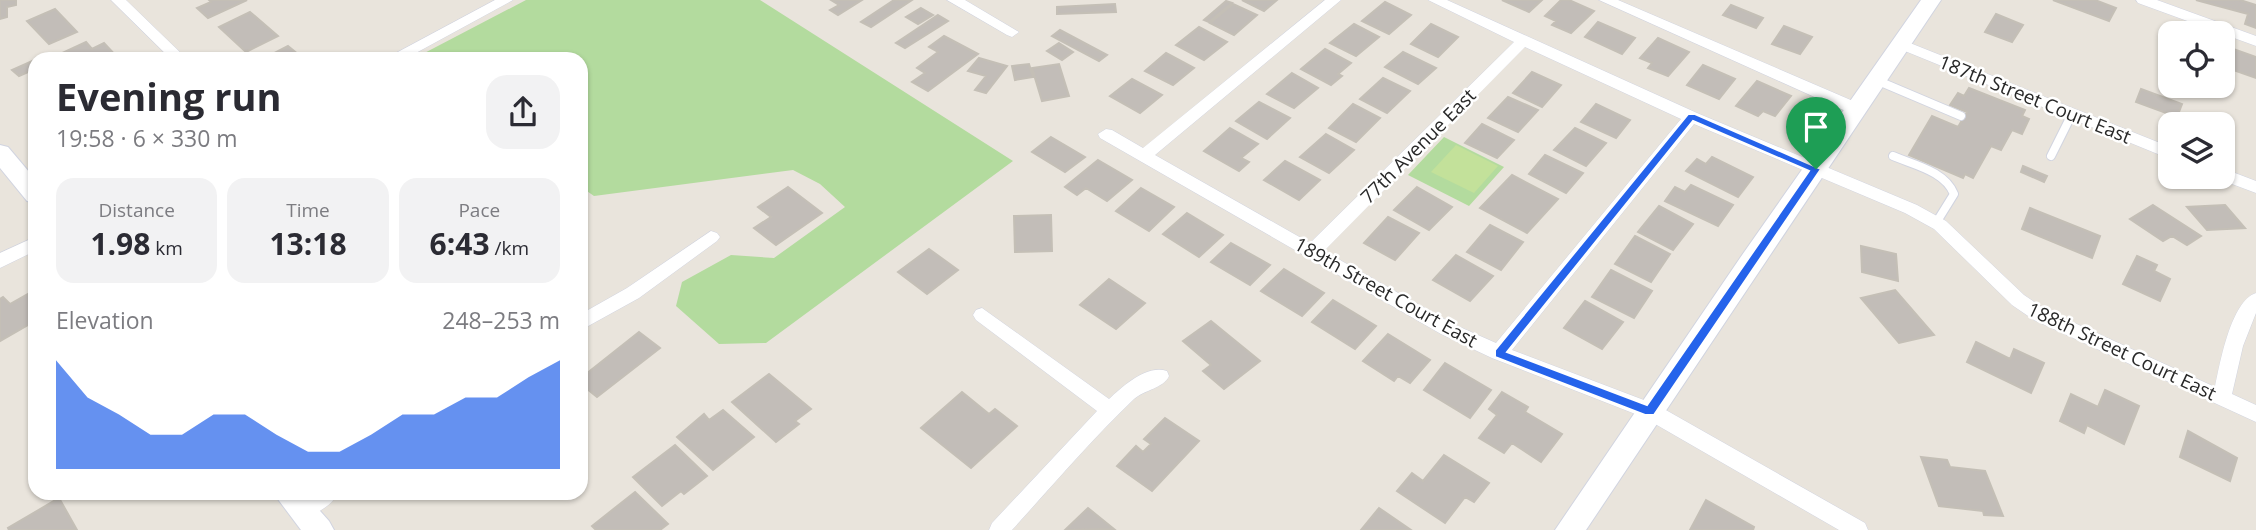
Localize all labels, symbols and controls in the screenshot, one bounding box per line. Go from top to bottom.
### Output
map controls [2158,21,2235,189]
button: locate [2158,21,2235,98]
street label: 187th Street Court East [1935,48,2135,150]
text: Evening run [56,70,281,122]
button: share [486,75,560,149]
street label: 77th Avenue East [1355,83,1481,209]
pin [1786,97,1846,169]
icon: arrive [1797,108,1835,146]
button: layers [2158,112,2235,189]
text: 19:58 · 6 × 330 m [56,122,238,154]
text: Distance [98,197,175,223]
text: Time [286,197,330,223]
text: Pace [458,197,500,223]
text: 1.98 [90,223,150,264]
text: 13:18 [269,223,347,264]
text: 6:43 [430,223,490,264]
street label: 189th Street Court East [1290,231,1482,353]
text: km [150,235,183,261]
text: /km [490,235,529,261]
street label: 188th Street Court East [2023,296,2221,406]
text: Elevation [56,304,154,336]
text: 248–253 m [442,304,560,336]

